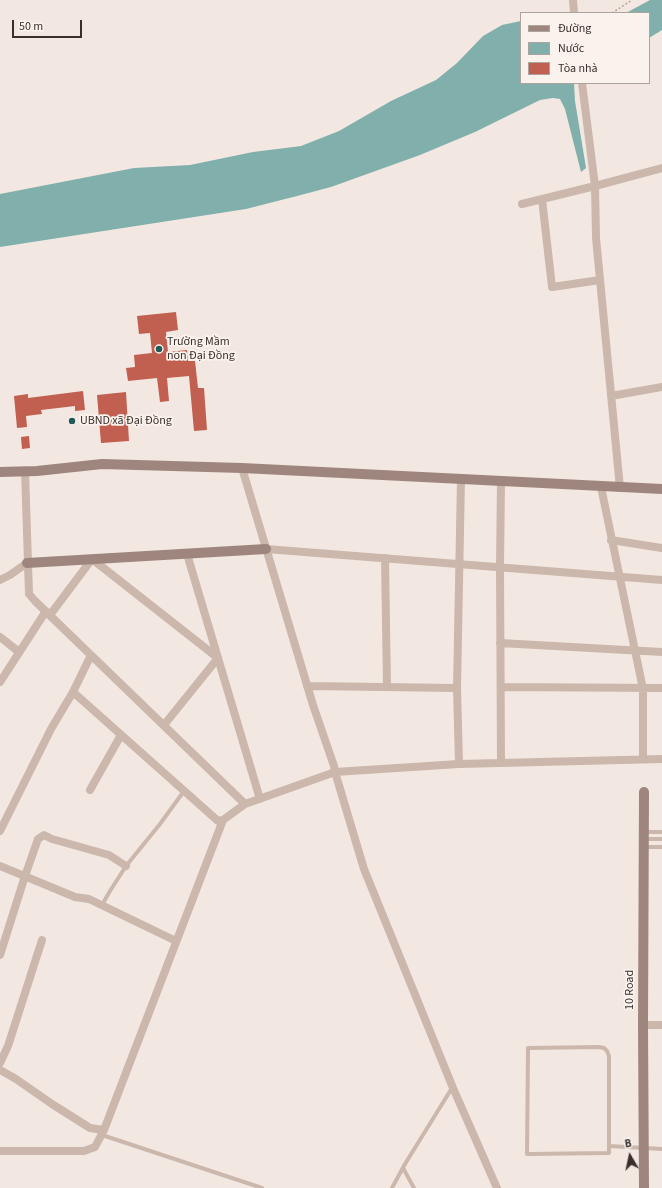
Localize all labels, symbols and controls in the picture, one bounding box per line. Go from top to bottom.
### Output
scale bar [14,12,84,38]
legend [520,12,650,84]
text: 50 m [19,18,43,35]
text: Đường [558,20,591,37]
text: Nước [558,40,584,57]
text: Tòa nhà [558,60,598,77]
place label: Trường Mầm non Đại Đồng [167,335,235,363]
marker: Trường Mầm non Đại Đồng [154,344,164,354]
place label: UBND xã Đại Đồng [80,414,172,428]
marker: UBND xã Đại Đồng [67,416,77,426]
street label: 10 Road [623,970,637,1010]
north arrow [610,1136,650,1176]
text: B [624,1136,633,1152]

